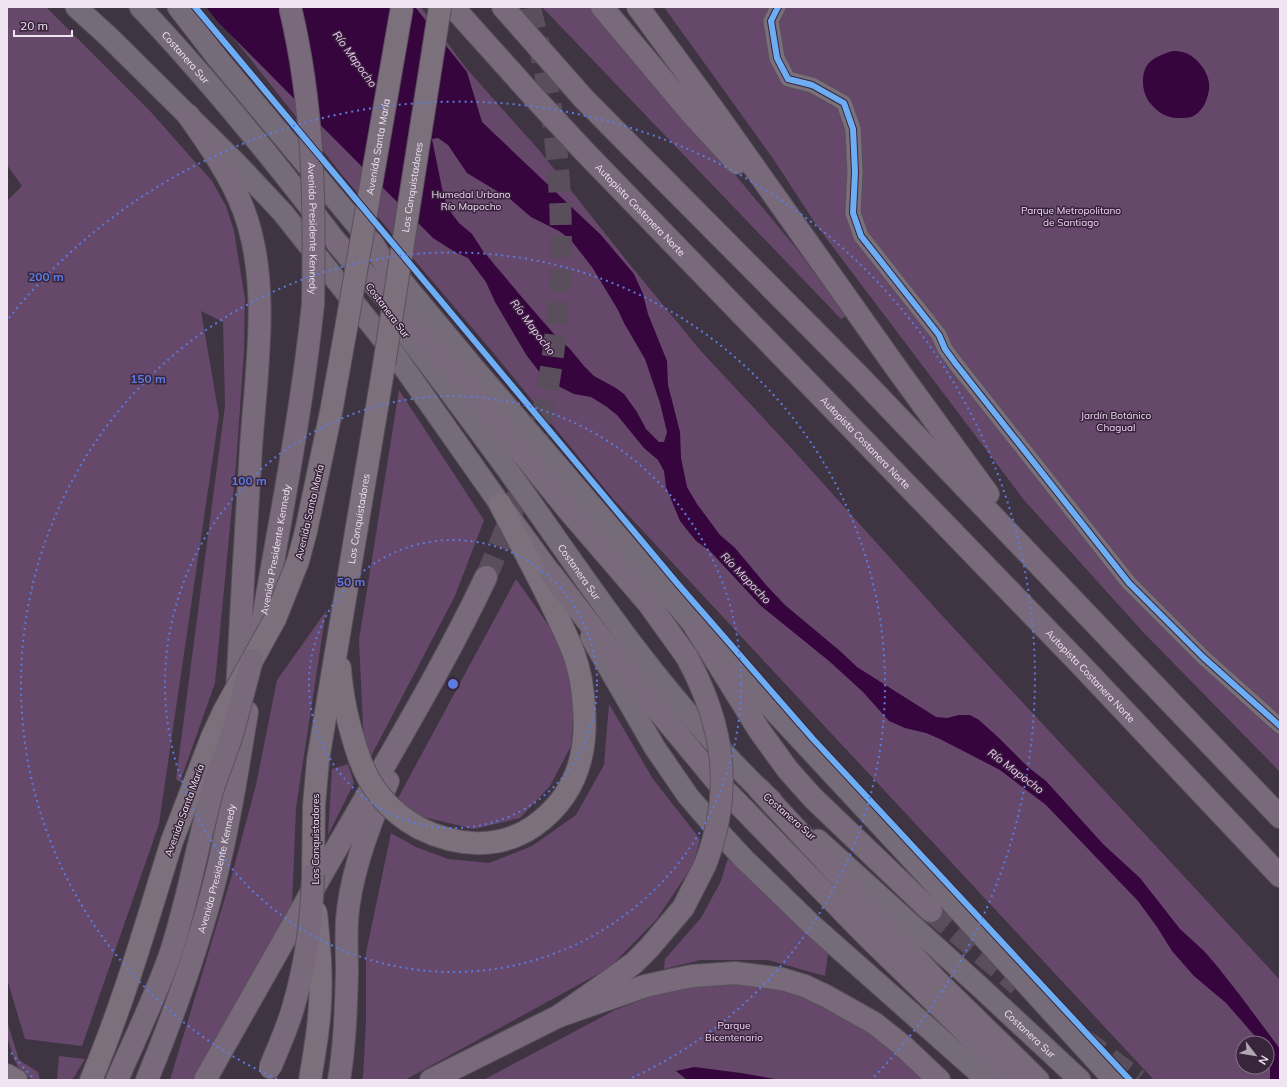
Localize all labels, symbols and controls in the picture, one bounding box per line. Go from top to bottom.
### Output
scale bar [14,12,72,38]
text: 20 m [20,18,48,33]
water label: Río Mapocho [330,28,380,90]
street label: Costanera Sur [159,29,212,87]
street label: Avenida Santa María [363,98,393,196]
street label: Los Conquistadores [399,141,426,233]
street label: Autopista Costanera Norte [592,161,688,259]
street label: Avenida Presidente Kennedy [305,162,320,295]
park label: Humedal Urbano Río Mapocho [431,188,511,213]
park label: Parque Metropolitano de Santiago [1021,204,1121,229]
text: 200 m [28,269,64,284]
street label: Costanera Sur [363,280,413,341]
water label: Río Mapocho [507,296,559,358]
text: 150 m [130,371,166,386]
street label: Autopista Costanera Norte [818,394,913,492]
park label: Jardín Botánico Chagual [1081,409,1152,434]
street label: Avenida Santa María [292,463,327,561]
text: 100 m [231,473,267,488]
street label: Los Conquistadores [345,473,373,565]
street label: Avenida Presidente Kennedy [258,483,294,616]
street label: Costanera Sur [555,541,604,603]
water label: Río Mapocho [718,549,774,607]
text: 50 m [337,574,365,589]
street label: Autopista Costanera Norte [1043,627,1138,725]
centre of rings [446,677,460,691]
water label: Río Mapocho [985,745,1047,797]
street label: Avenida Santa María [162,762,207,858]
street label: Costanera Sur [761,790,819,843]
street label: Los Conquistadores [309,793,322,884]
street label: Avenida Presidente Kennedy [195,802,239,935]
street label: Costanera Sur [1001,1007,1058,1061]
park label: Parque Bicentenario [705,1019,763,1044]
north arrow [1235,1035,1275,1075]
text: N [1255,1053,1272,1067]

